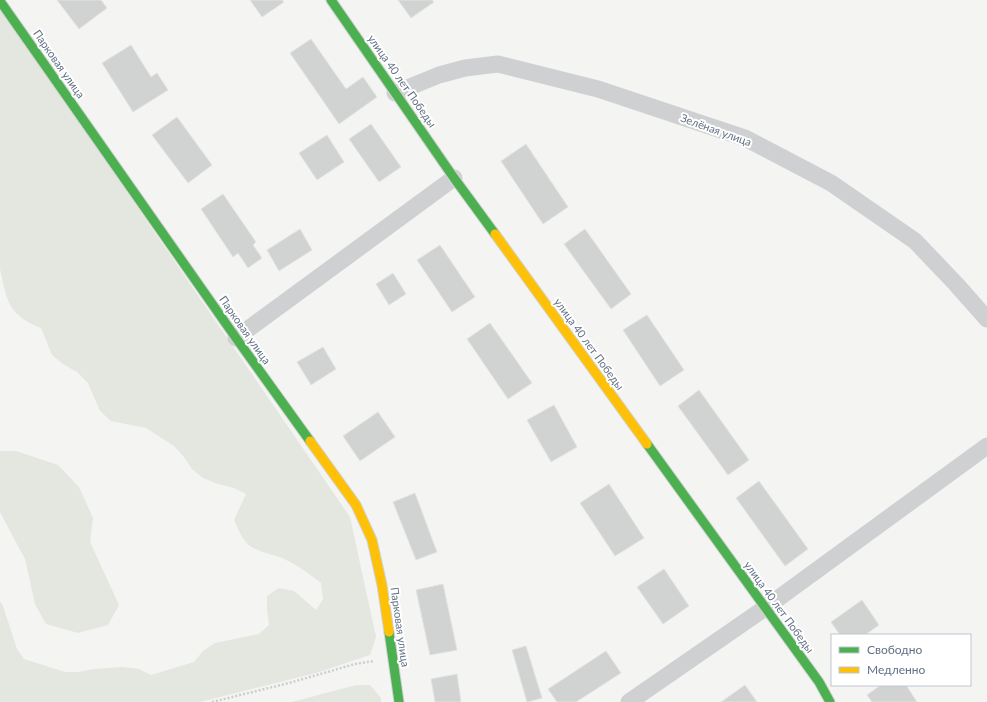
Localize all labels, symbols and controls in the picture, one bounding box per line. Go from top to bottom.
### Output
street label: Парковая улица [31,27,88,100]
street label: улица 40 лет Победы [366,32,439,130]
street label: Зелёная улица [679,111,753,148]
street label: Парковая улица [217,293,274,366]
street label: улица 40 лет Победы [552,295,627,392]
street label: улица 40 лет Победы [742,558,817,655]
street label: Парковая улица [388,586,413,668]
legend [831,634,971,686]
text: Свободно [867,642,923,657]
text: Медленно [867,662,926,677]

